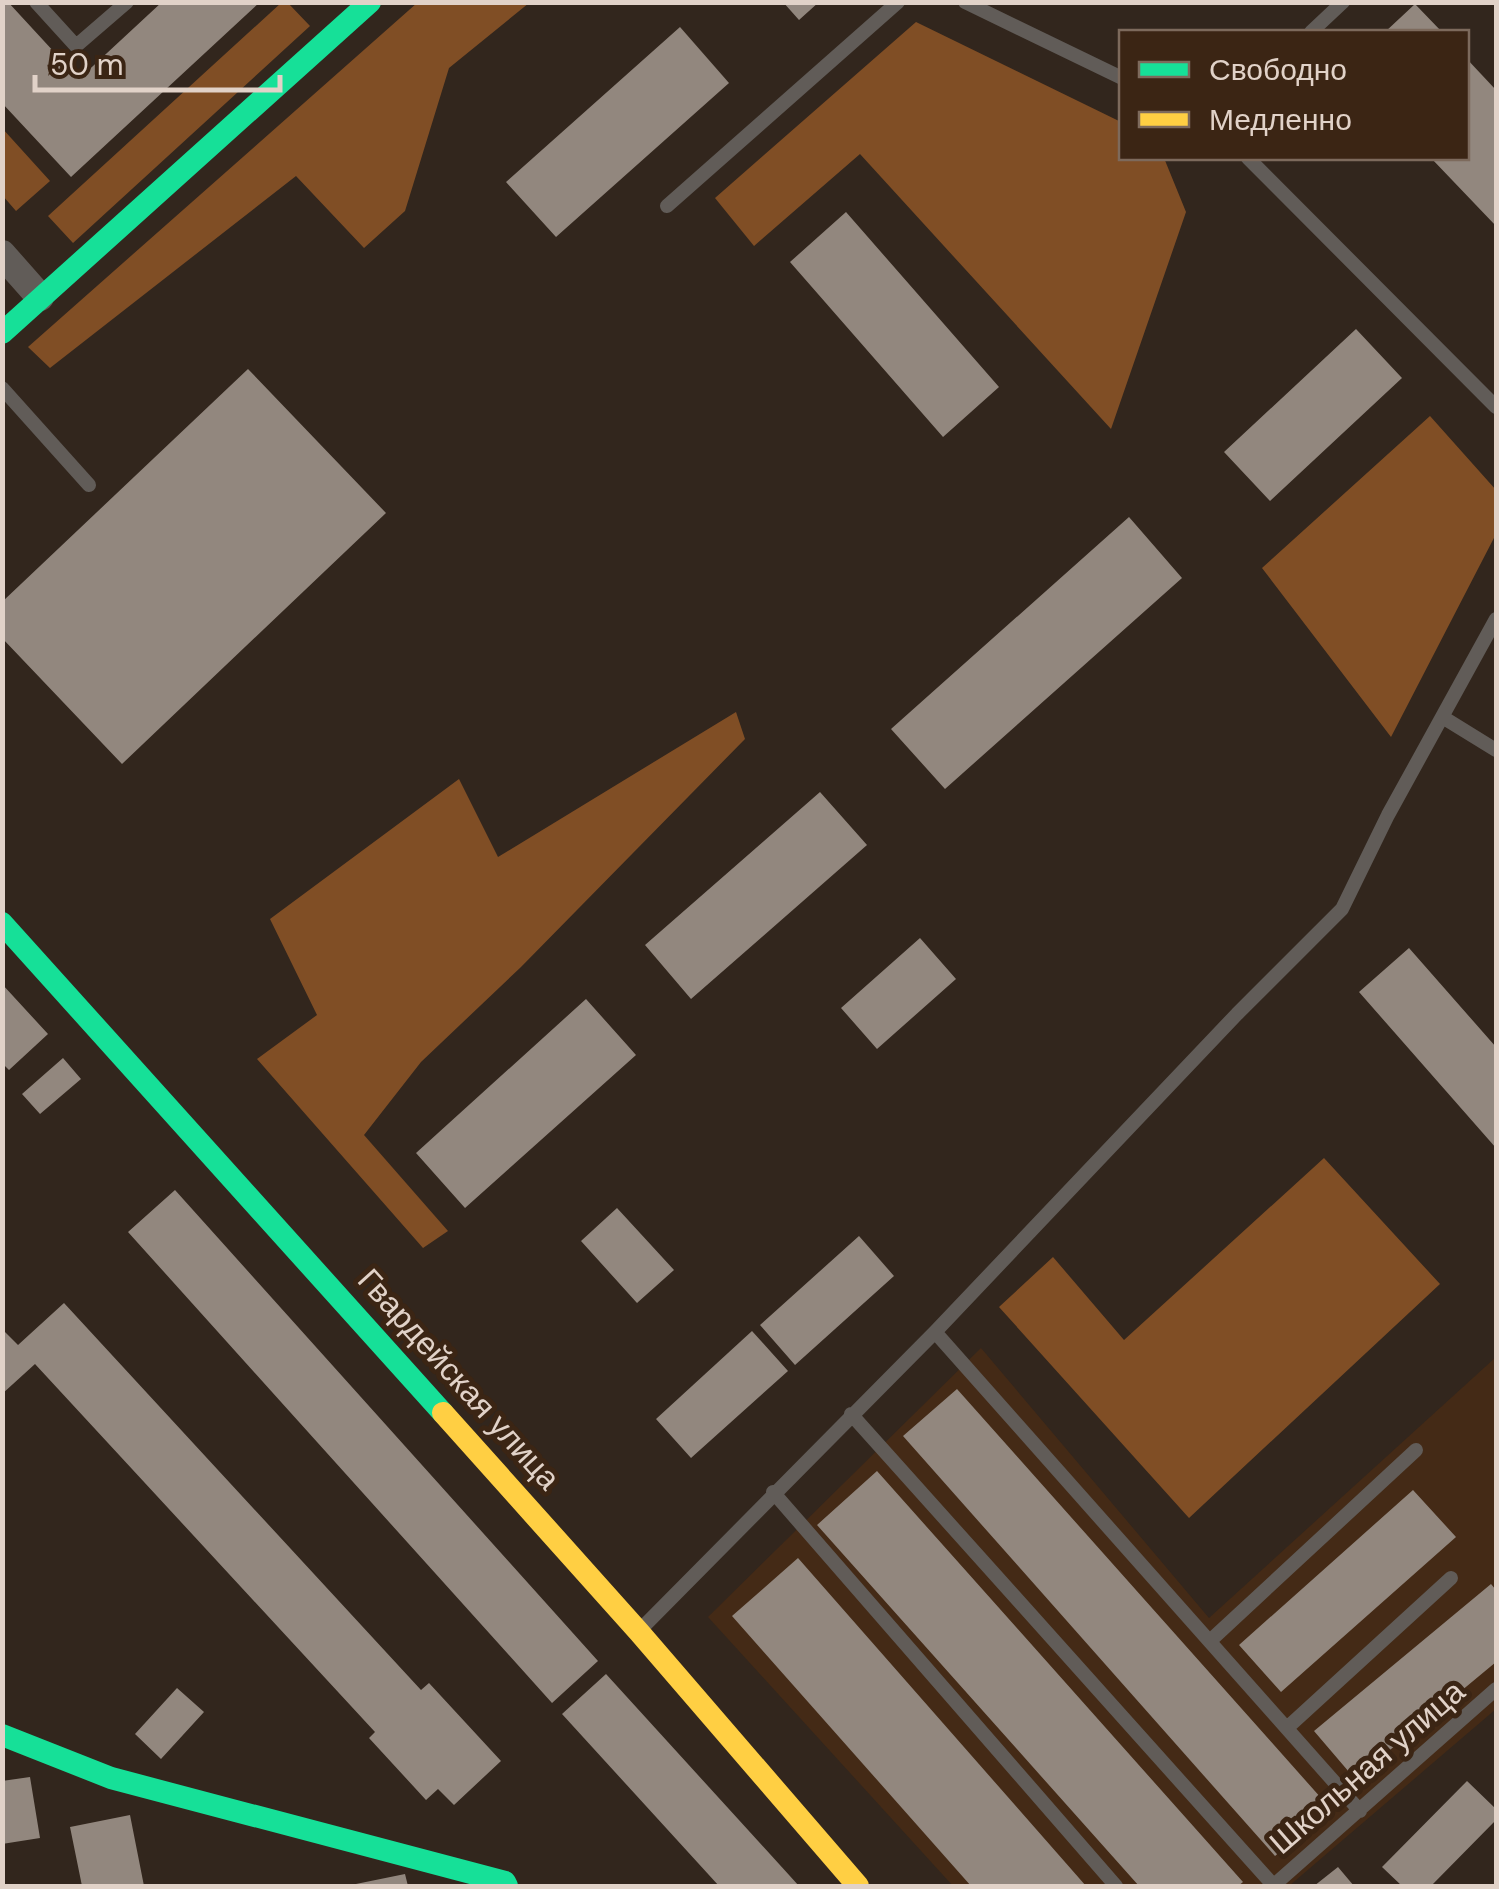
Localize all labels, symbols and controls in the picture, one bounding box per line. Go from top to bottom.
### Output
scale bar [35,30,280,92]
legend [1119,30,1469,160]
text: 50 m [50,45,124,84]
text: Свободно [1209,50,1347,89]
text: Медленно [1209,100,1352,139]
street label: Гвардейская улица [348,1260,570,1499]
street label: Школьная улица [1261,1671,1474,1863]

